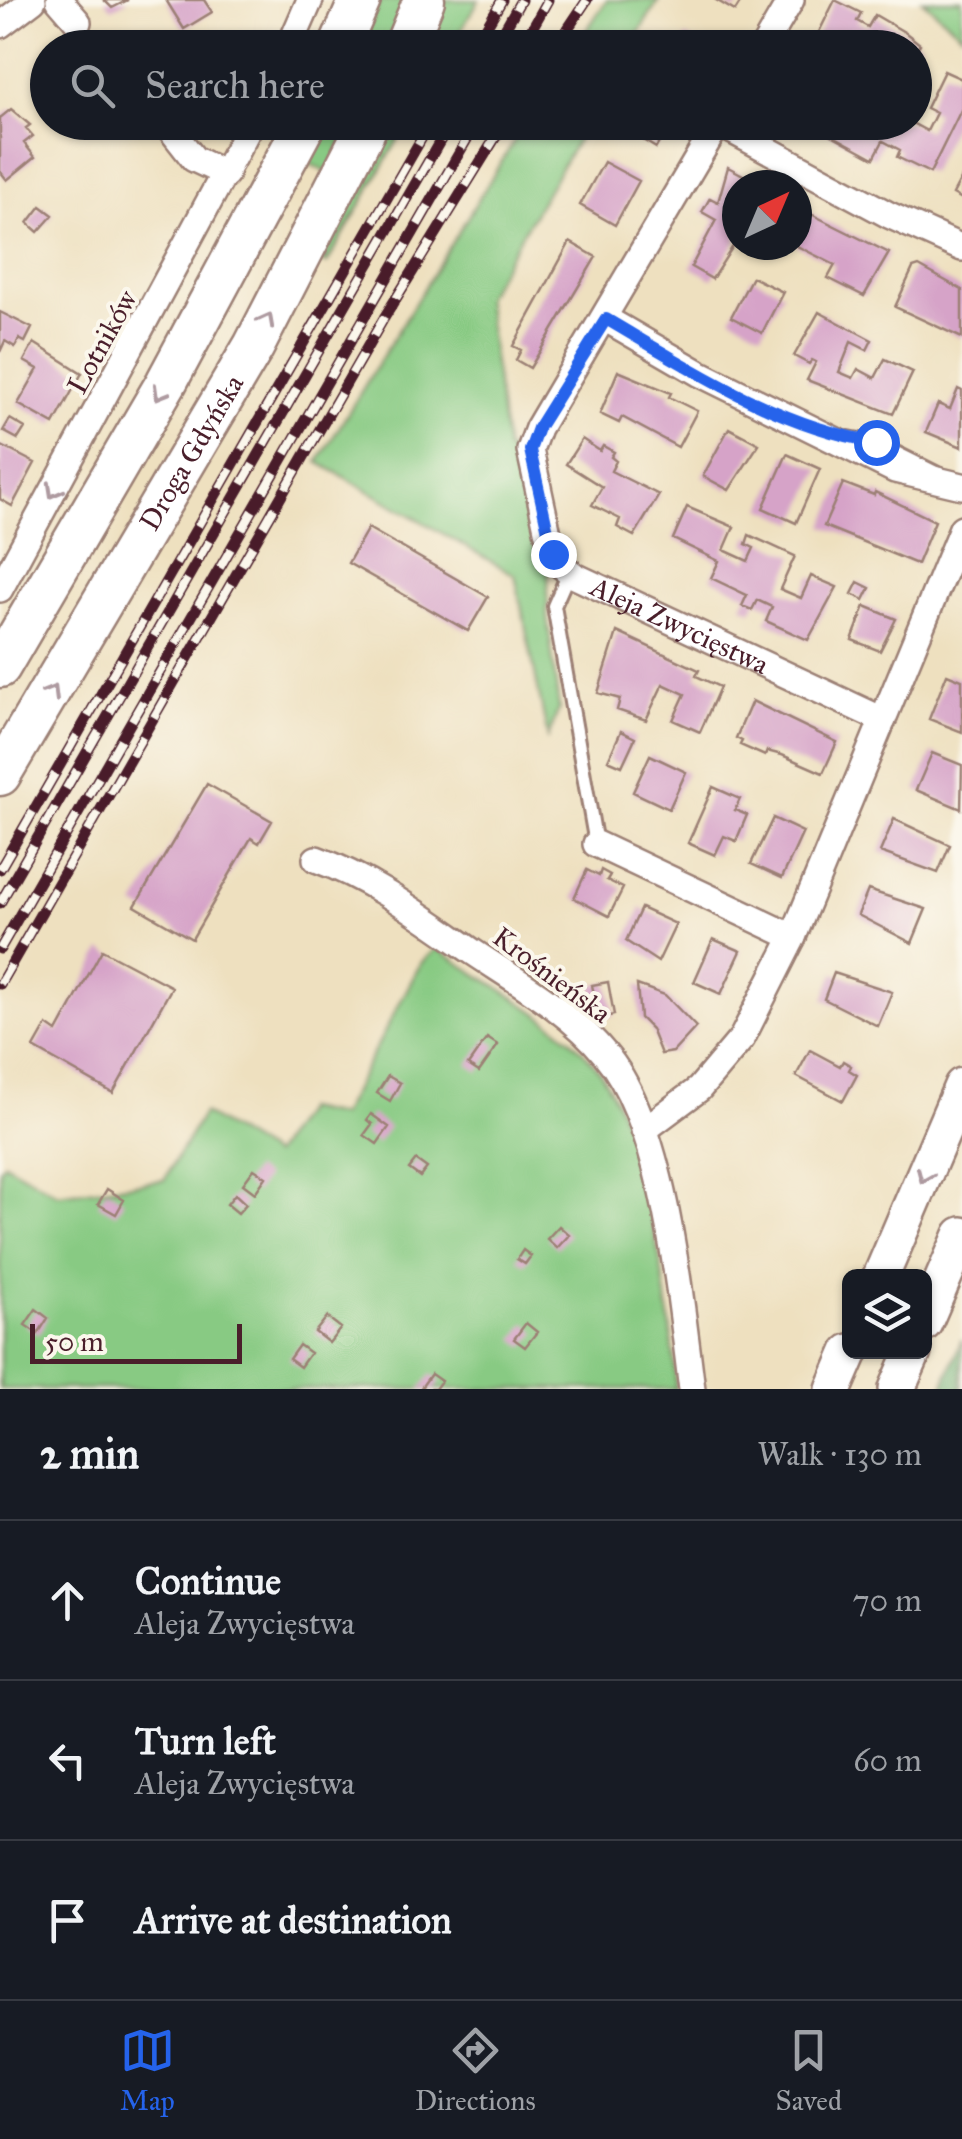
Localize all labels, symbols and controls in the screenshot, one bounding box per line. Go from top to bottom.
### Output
search box [30,30,932,140]
icon: search [65,58,120,113]
text: Search here [145,62,325,108]
north arrow [722,170,812,260]
street label: Lotników [59,284,145,400]
one-way arrow [255,313,275,331]
street label: Droga Gdyńska [131,368,251,537]
one-way arrow [153,382,173,400]
route start [854,420,900,466]
one-way arrow [46,480,66,498]
route end [531,532,577,578]
street label: Aleja Zwycięstwa [584,568,774,682]
one-way arrow [40,685,59,703]
street label: Krośnieńska [486,919,618,1031]
one-way arrow [916,1166,936,1184]
map controls [842,1269,932,1359]
button: layers [842,1269,932,1359]
scale bar [30,1319,242,1364]
text: 50 m [45,1324,104,1359]
text: 2 min [40,1428,139,1480]
text: Walk · 130 m [758,1435,922,1474]
text: Continue [135,1558,281,1604]
icon: ahead [40,1573,95,1628]
text: 70 m [853,1581,922,1620]
text: Aleja Zwycięstwa [135,1604,355,1643]
text: Turn left [135,1718,276,1764]
icon: left [40,1733,95,1788]
text: 60 m [853,1741,922,1780]
text: Aleja Zwycięstwa [135,1764,355,1803]
icon: arrive [40,1893,95,1948]
text: Arrive at destination [135,1897,452,1943]
tab: Map [120,2023,175,2118]
tab: Directions [415,2023,536,2118]
tab: Saved [776,2023,842,2118]

